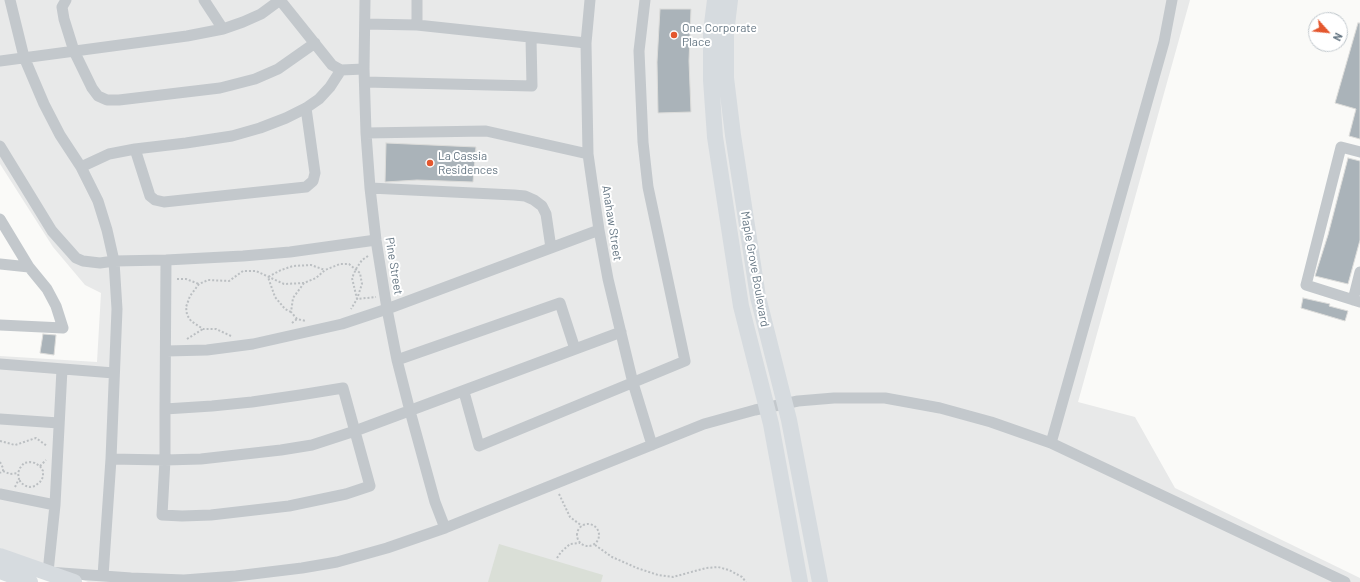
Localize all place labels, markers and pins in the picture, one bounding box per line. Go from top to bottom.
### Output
place label: One Corporate Place [682,21,757,49]
marker: One Corporate Place [669,30,679,40]
place label: La Cassia Residences [438,149,498,177]
marker: La Cassia Residences [425,158,435,168]

